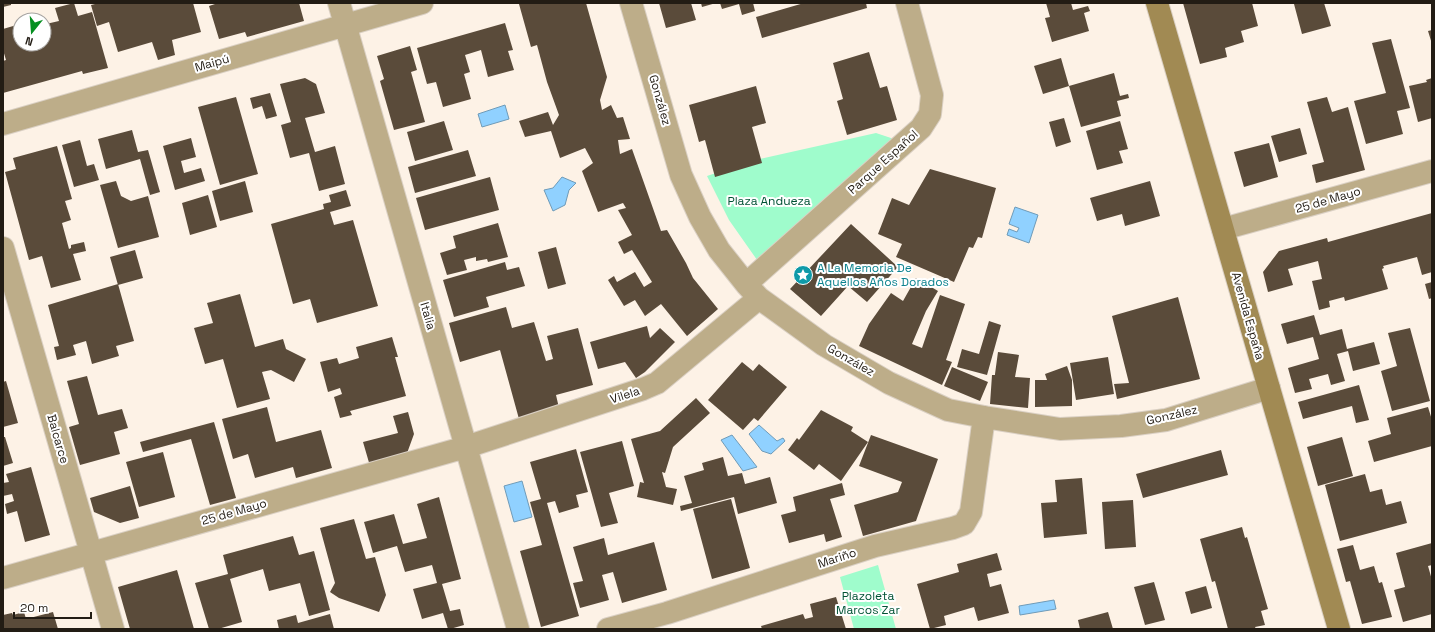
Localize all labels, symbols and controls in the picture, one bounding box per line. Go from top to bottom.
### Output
north arrow [12,12,52,52]
text: N [24,34,35,49]
street label: Maipú [193,50,231,76]
street label: González [645,73,675,127]
street label: Parque Español [845,126,921,198]
street label: 25 de Mayo [1293,183,1363,217]
park label: Plaza Andueza [727,193,811,209]
place label: A La Memoria De Aquellos Años Dorados [817,260,949,290]
place icon: A La Memoria De Aquellos Años Dorados [792,264,814,286]
street label: Avenida España [1228,270,1268,362]
street label: Italia [416,300,440,332]
street label: González [825,340,877,380]
street label: Vilela [608,383,642,407]
street label: González [1145,401,1199,429]
street label: Balcarce [43,413,73,465]
street label: 25 de Mayo [199,495,269,529]
street label: Mariño [816,544,858,572]
park label: Plazoleta Marcos Zar [836,588,900,618]
scale bar [14,594,91,620]
text: 20 m [20,600,48,616]

